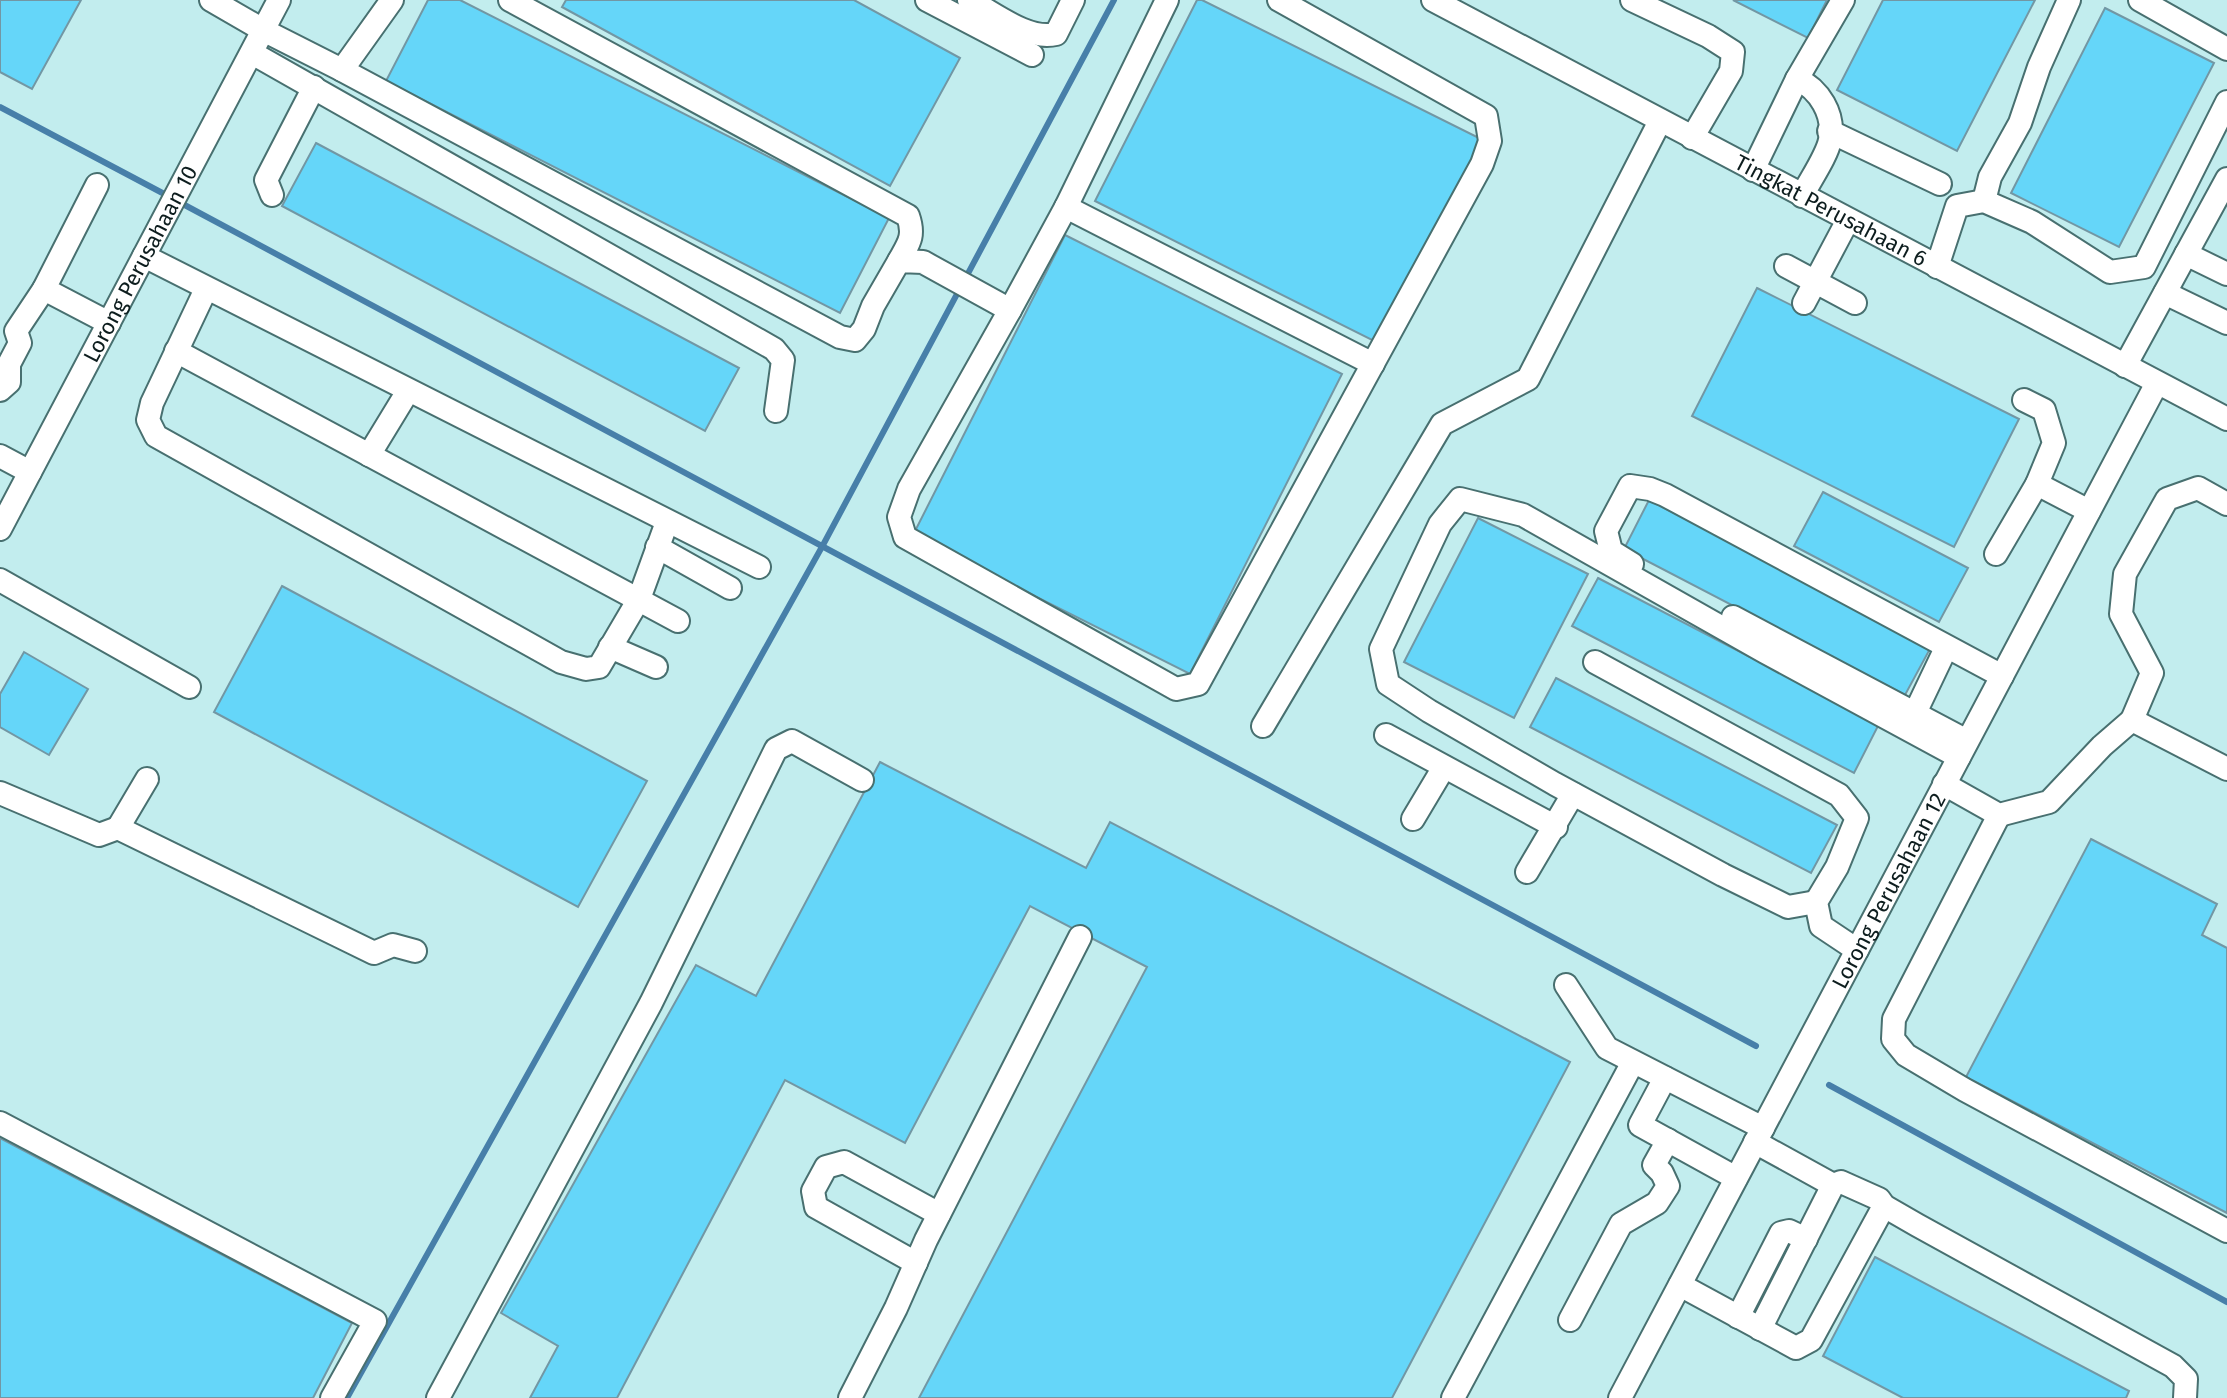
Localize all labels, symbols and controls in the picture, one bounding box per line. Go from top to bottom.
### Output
street label: Tingkat Perusahaan 6 [1730,149,1931,272]
street label: Lorong Perusahaan 10 [77,161,203,367]
street label: Lorong Perusahaan 12 [1826,788,1952,993]

